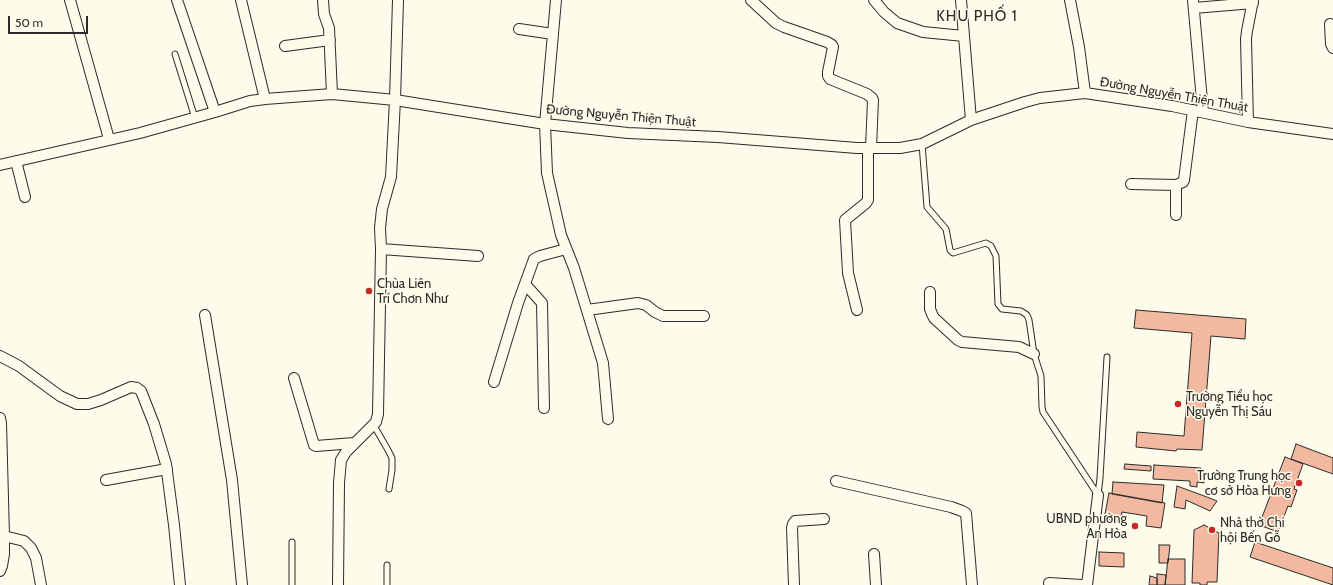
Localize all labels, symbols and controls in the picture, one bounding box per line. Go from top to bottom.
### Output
scale bar [10,8,90,34]
district label: KHU PHỐ 1 [936,8,1018,26]
text: 50 m [15,15,43,30]
street label: Đường Nguyễn Thiện Thuật [1099,74,1249,116]
street label: Đường Nguyễn Thiện Thuật [545,102,697,130]
place label: Chùa Liên Trí Chơn Như [377,276,448,307]
marker: Chùa Liên Trí Chơn Như [364,286,374,296]
place label: Trường Tiểu học Nguyễn Thị Sáu [1186,389,1273,420]
marker: Trường Tiểu học Nguyễn Thị Sáu [1173,399,1183,409]
place label: Trường Trung học cơ sở Hòa Hưng [1197,468,1291,499]
marker: Trường Trung học cơ sở Hòa Hưng [1294,478,1304,488]
place label: UBND phường An Hòa [1046,511,1127,542]
place label: Nhà thờ Chi hội Bến Gỗ [1220,515,1285,546]
marker: UBND phường An Hòa [1130,521,1140,531]
marker: Nhà thờ Chi hội Bến Gỗ [1207,525,1217,535]

